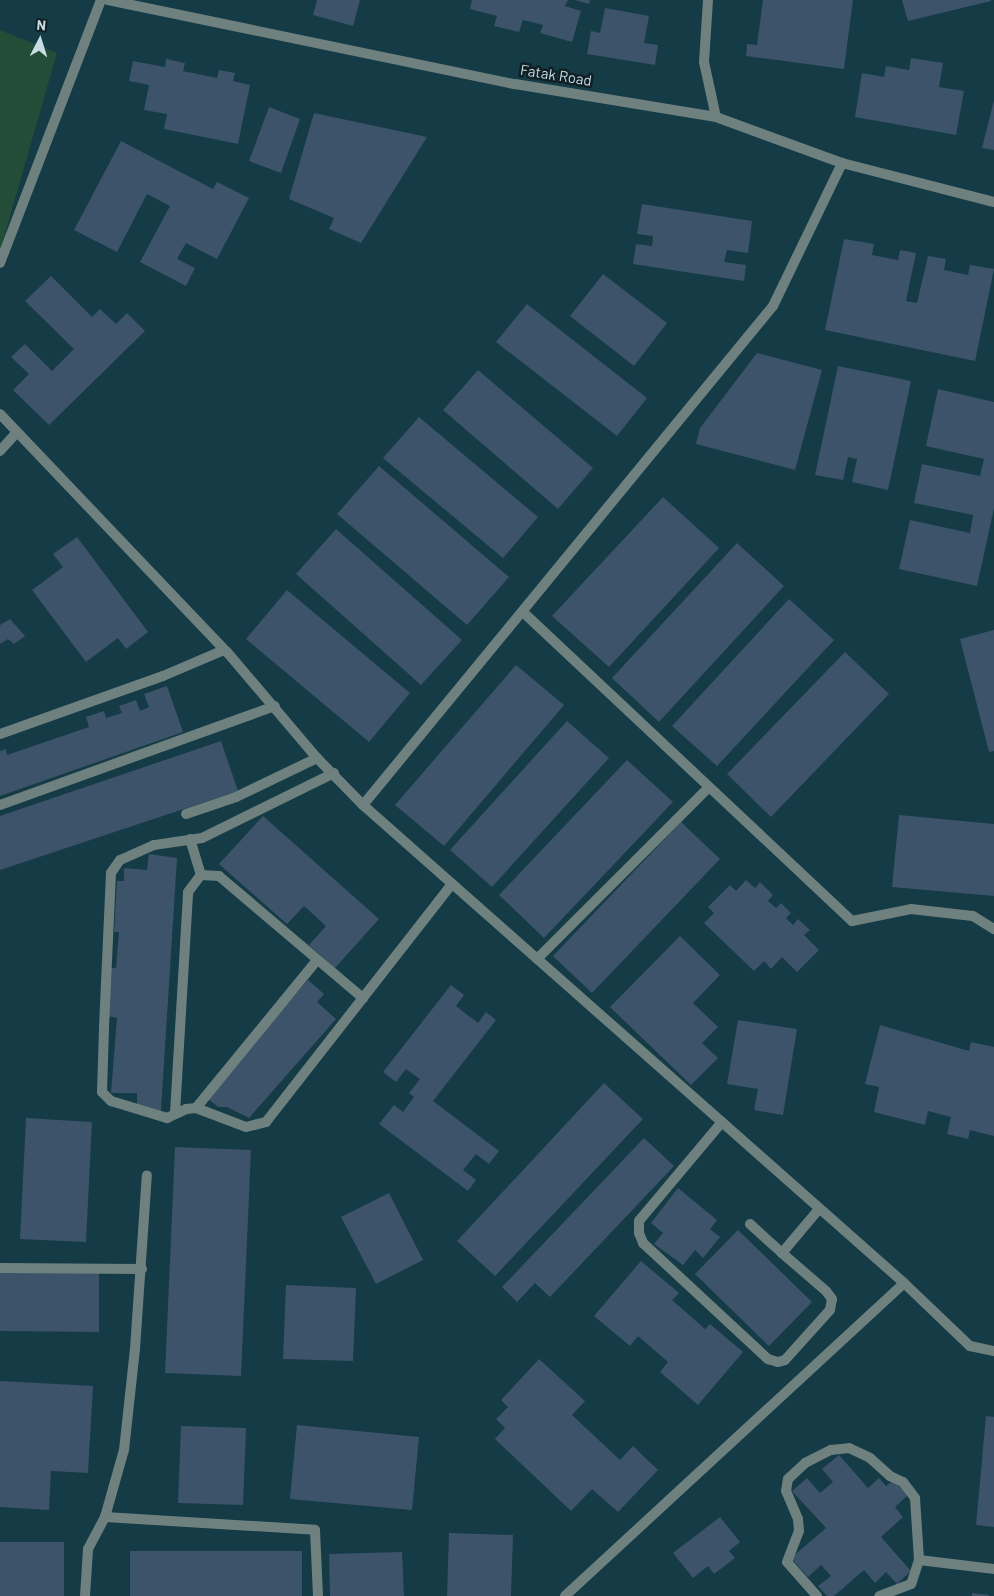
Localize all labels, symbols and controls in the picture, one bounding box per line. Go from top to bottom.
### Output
north arrow [15,15,65,65]
text: N [36,16,47,33]
street label: Fatak Road [519,60,593,90]

